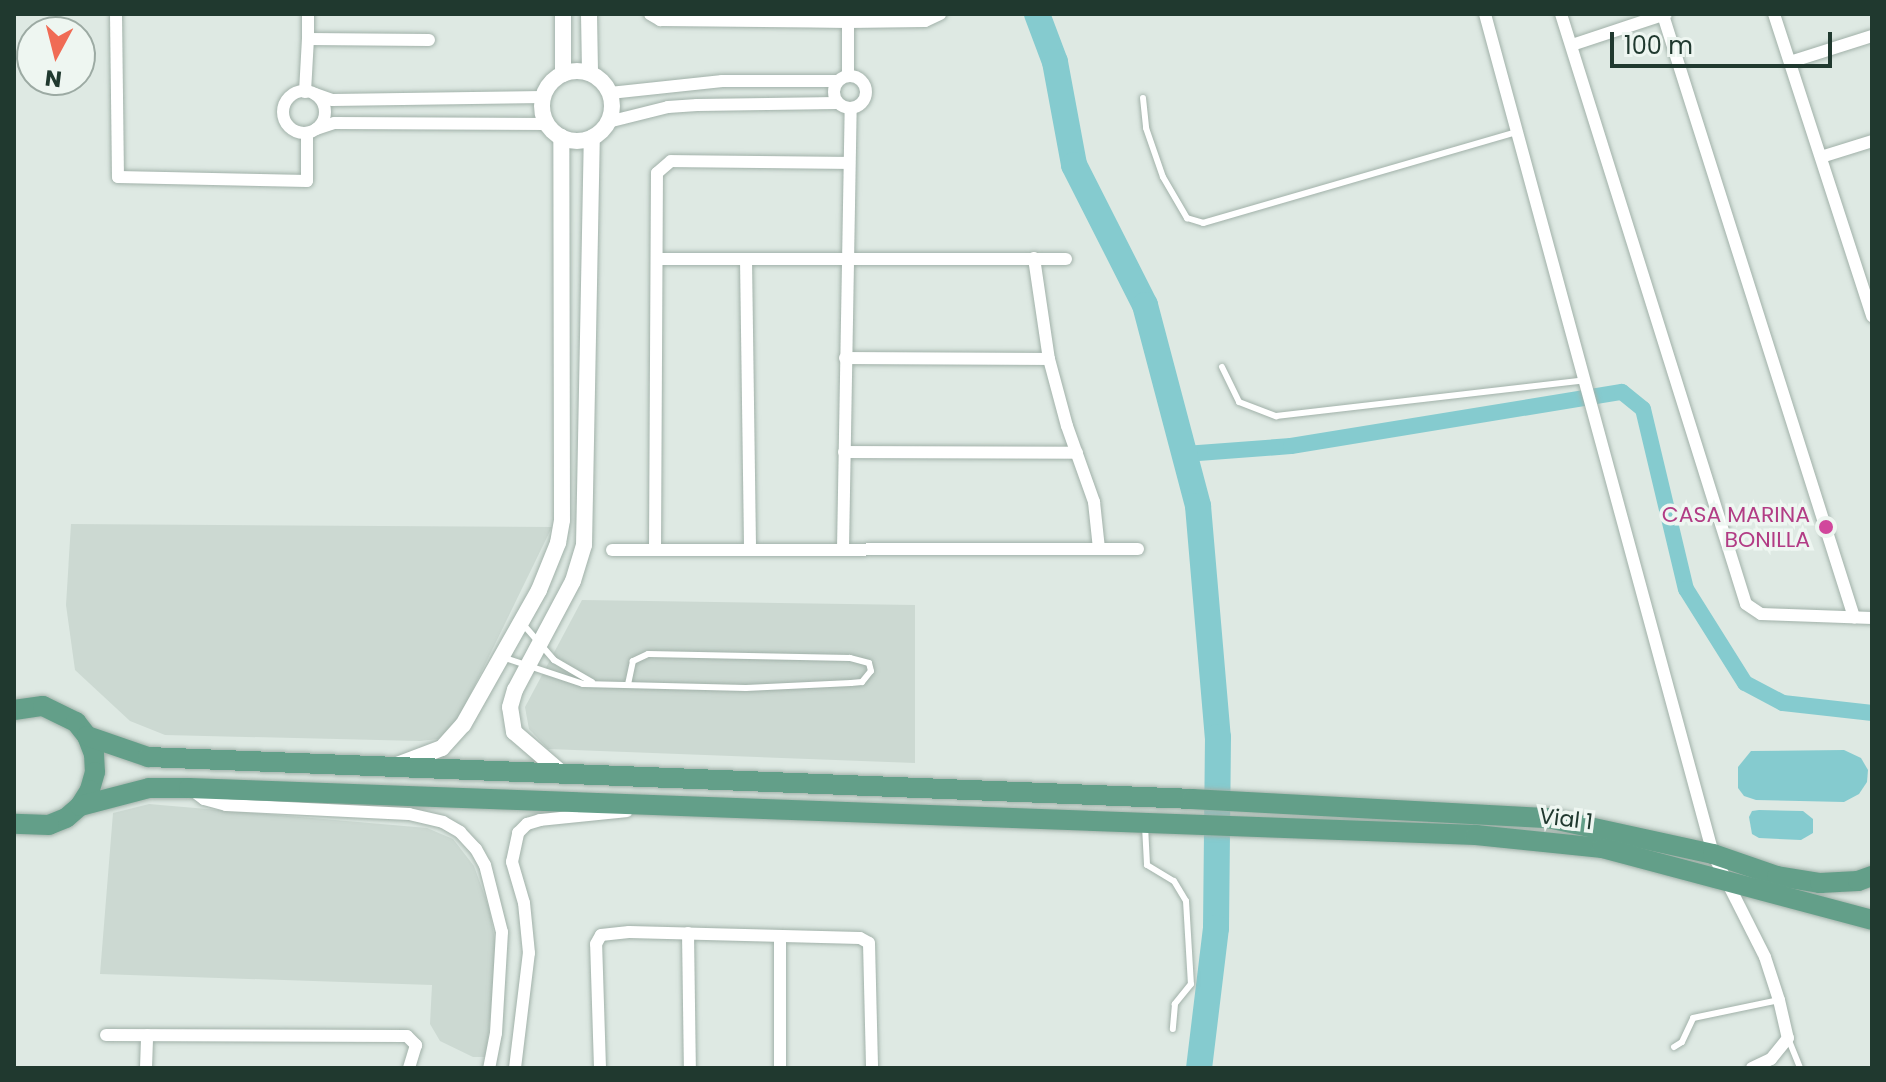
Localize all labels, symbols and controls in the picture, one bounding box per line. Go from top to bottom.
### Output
north arrow [16,16,96,96]
scale bar [1614,16,1836,66]
text: 100 m [1624,29,1693,62]
text: N [43,62,63,95]
place label: CASA MARINA BONILLA [1662,501,1810,552]
marker: CASA MARINA BONILLA [1817,518,1835,536]
street label: Vial 1 [1538,803,1594,835]

